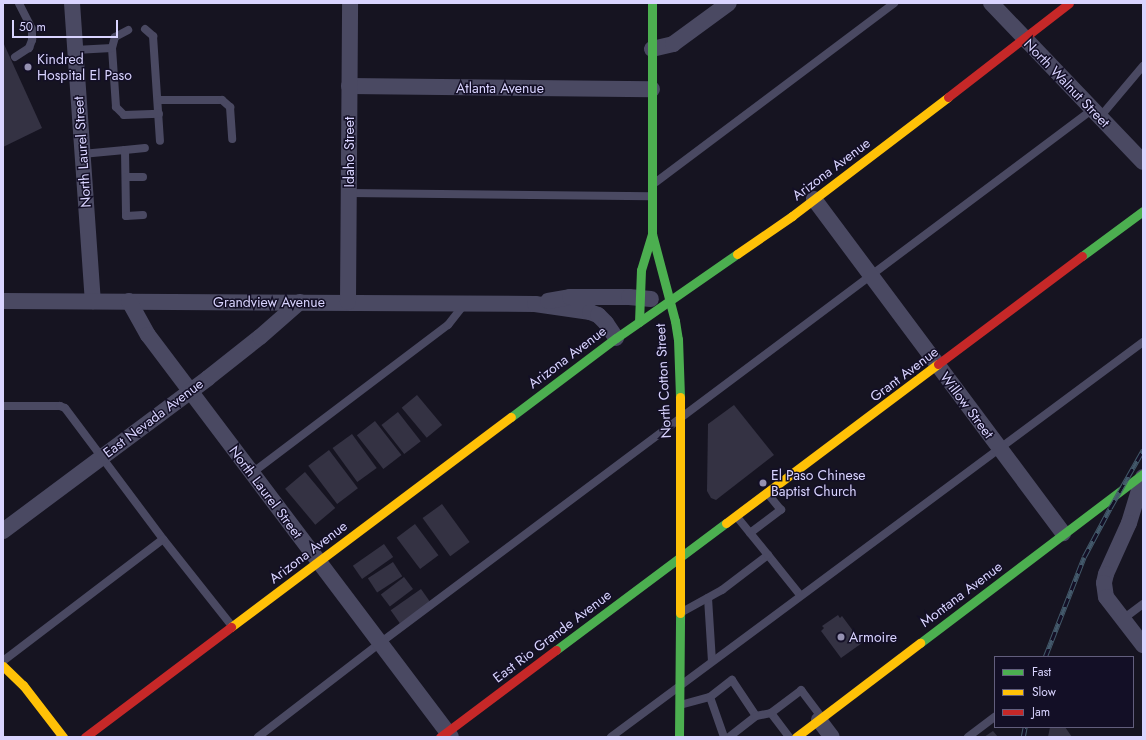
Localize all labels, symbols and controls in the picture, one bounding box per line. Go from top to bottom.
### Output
scale bar [14,12,120,38]
text: 50 m [19,18,46,36]
street label: North Walnut Street [1021,35,1113,131]
place label: Kindred Hospital El Paso [37,51,132,84]
marker: Kindred Hospital El Paso [22,61,34,73]
street label: Atlanta Avenue [456,80,544,96]
street label: North Laurel Street [70,96,94,208]
street label: Idaho Street [341,117,357,187]
street label: Arizona Avenue [789,134,873,204]
street label: Grandview Avenue [213,294,325,310]
street label: Arizona Avenue [525,322,609,392]
street label: North Cotton Street [652,323,674,439]
street label: Grant Avenue [867,343,941,405]
street label: Willow Street [937,369,997,441]
street label: East Nevada Avenue [100,375,206,461]
street label: North Laurel Street [226,443,306,541]
place label: El Paso Chinese Baptist Church [771,467,866,500]
marker: El Paso Chinese Baptist Church [758,478,768,488]
street label: Arizona Avenue [266,517,350,587]
street label: Montana Avenue [917,558,1005,630]
street label: East Rio Grande Avenue [490,586,614,686]
place label: Armoire [849,629,897,645]
marker: Armoire [836,632,846,642]
legend [994,656,1134,728]
text: Fast [1032,663,1051,681]
text: Slow [1032,683,1056,701]
text: Jam [1032,703,1050,721]

